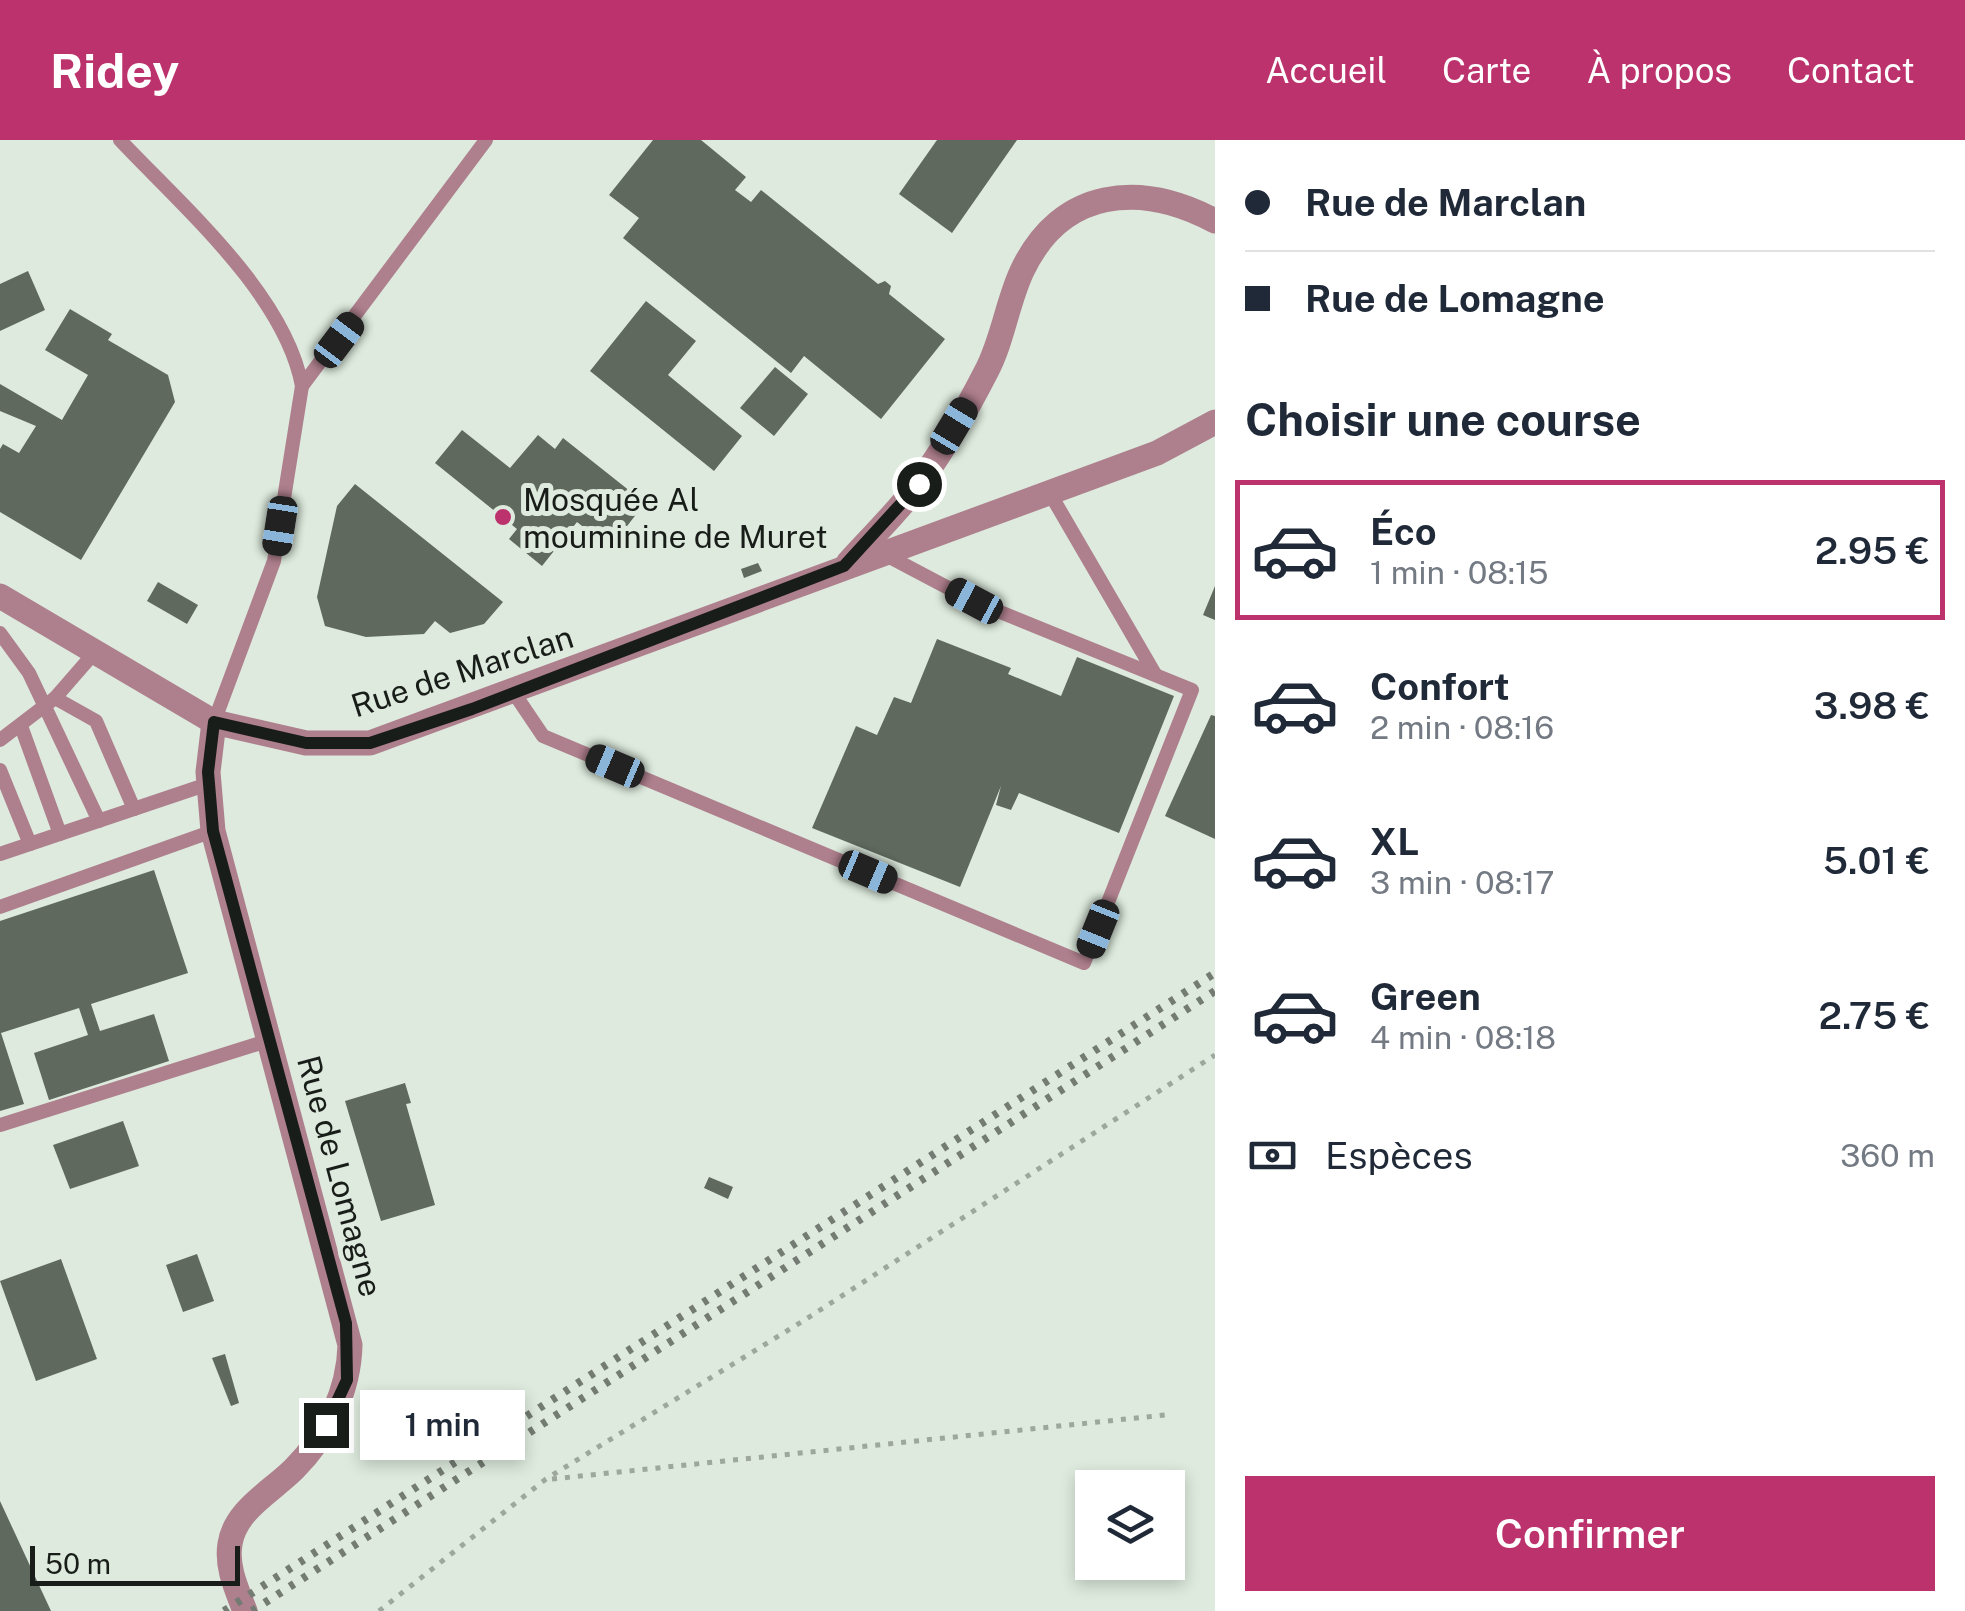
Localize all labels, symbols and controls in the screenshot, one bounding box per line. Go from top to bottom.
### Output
text: Ridey [50,42,179,99]
text: Accueil [1265,50,1387,91]
text: Carte [1442,50,1531,91]
text: À propos [1586,50,1732,91]
text: Contact [1787,50,1915,91]
text: Rue de Marclan [1305,180,1586,225]
text: Rue de Lomagne [1305,276,1605,321]
car [309,307,369,373]
car [926,393,982,459]
text: Choisir une course [1245,393,1641,446]
route start [897,462,942,507]
place label: Mosquée Al mouminine de Muret [523,481,828,555]
car [260,494,300,558]
icon: car [1250,505,1340,595]
marker: Mosquée Al mouminine de Muret [492,506,514,528]
text: Éco [1370,509,1437,554]
text: 2.95 € [1815,528,1930,573]
text: 1 min · 08:15 [1370,554,1549,591]
car [940,574,1008,628]
street label: Rue de Marclan [346,618,578,724]
icon: car [1250,660,1340,750]
text: Confort [1370,664,1510,709]
text: 3.98 € [1814,683,1930,728]
text: 2 min · 08:16 [1370,709,1554,746]
car [582,740,648,792]
icon: car [1250,815,1340,905]
text: XL [1370,819,1419,864]
text: 5.01 € [1823,838,1930,883]
car [835,846,901,898]
text: 3 min · 08:17 [1370,864,1554,901]
car [1073,896,1123,962]
icon: car [1250,970,1340,1060]
text: Green [1370,974,1481,1019]
text: 2.75 € [1819,993,1930,1038]
text: 4 min · 08:18 [1370,1019,1556,1056]
street label: Rue de Lomagne [290,1052,390,1300]
icon: cash [1245,1128,1300,1183]
text: Espèces [1325,1133,1473,1178]
text: 360 m [1840,1137,1935,1174]
callout: 1 min [361,1390,526,1460]
route end [304,1403,349,1448]
text: 1 min [404,1406,481,1443]
map controls [1075,1470,1185,1580]
button: layers [1075,1470,1185,1580]
button: Confirmer [1245,1476,1935,1591]
scale bar [30,1541,240,1586]
text: 50 m [45,1547,111,1580]

